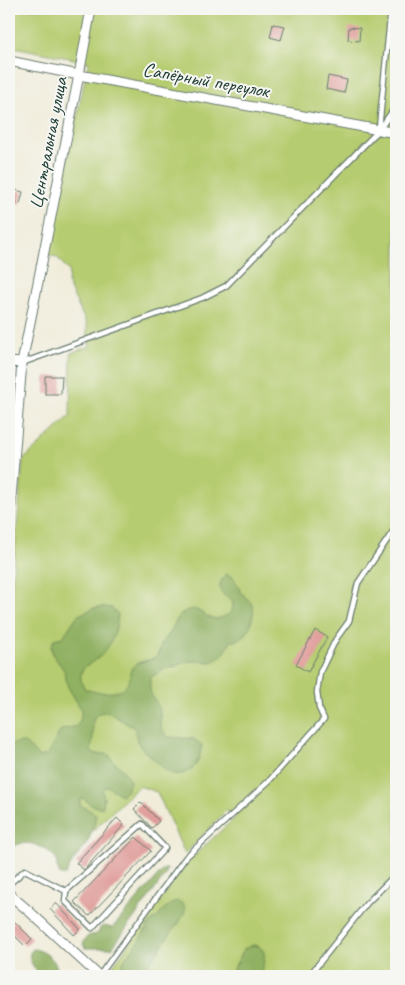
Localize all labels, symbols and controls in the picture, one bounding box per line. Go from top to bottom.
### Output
street label: Сапёрный переулок [141,57,273,104]
street label: Центральная улица [23,74,73,211]

